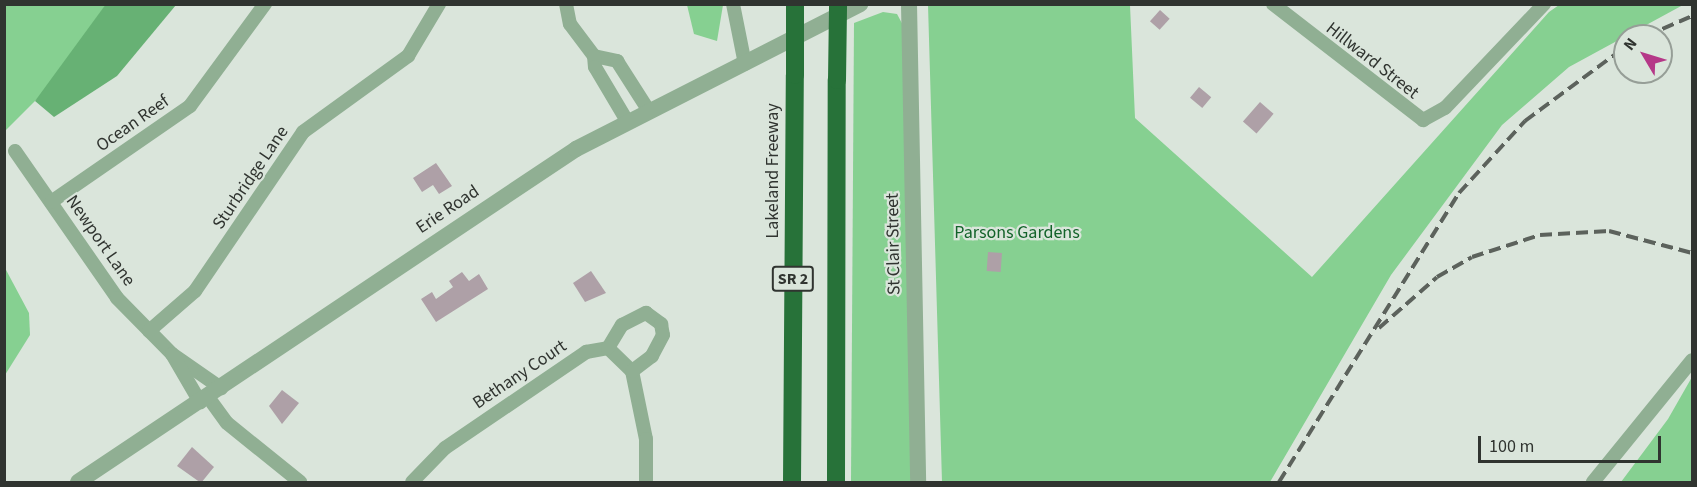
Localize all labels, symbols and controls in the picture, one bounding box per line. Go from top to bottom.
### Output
street label: Hillward Street [1321,18,1423,104]
north arrow [1613,24,1673,84]
text: N [1618,33,1642,55]
street label: Ocean Reef [92,91,174,157]
street label: Lakeland Freeway [762,103,784,239]
street label: Sturbridge Lane [209,122,293,234]
street label: Erie Road [412,181,484,239]
street label: Newport Lane [61,191,139,291]
street label: St Clair Street [882,193,906,295]
park label: Parsons Gardens [954,222,1080,244]
road number: SR 2 [770,266,816,292]
street label: Bethany Court [469,336,571,414]
scale bar [1481,424,1664,462]
text: 100 m [1489,434,1534,459]

